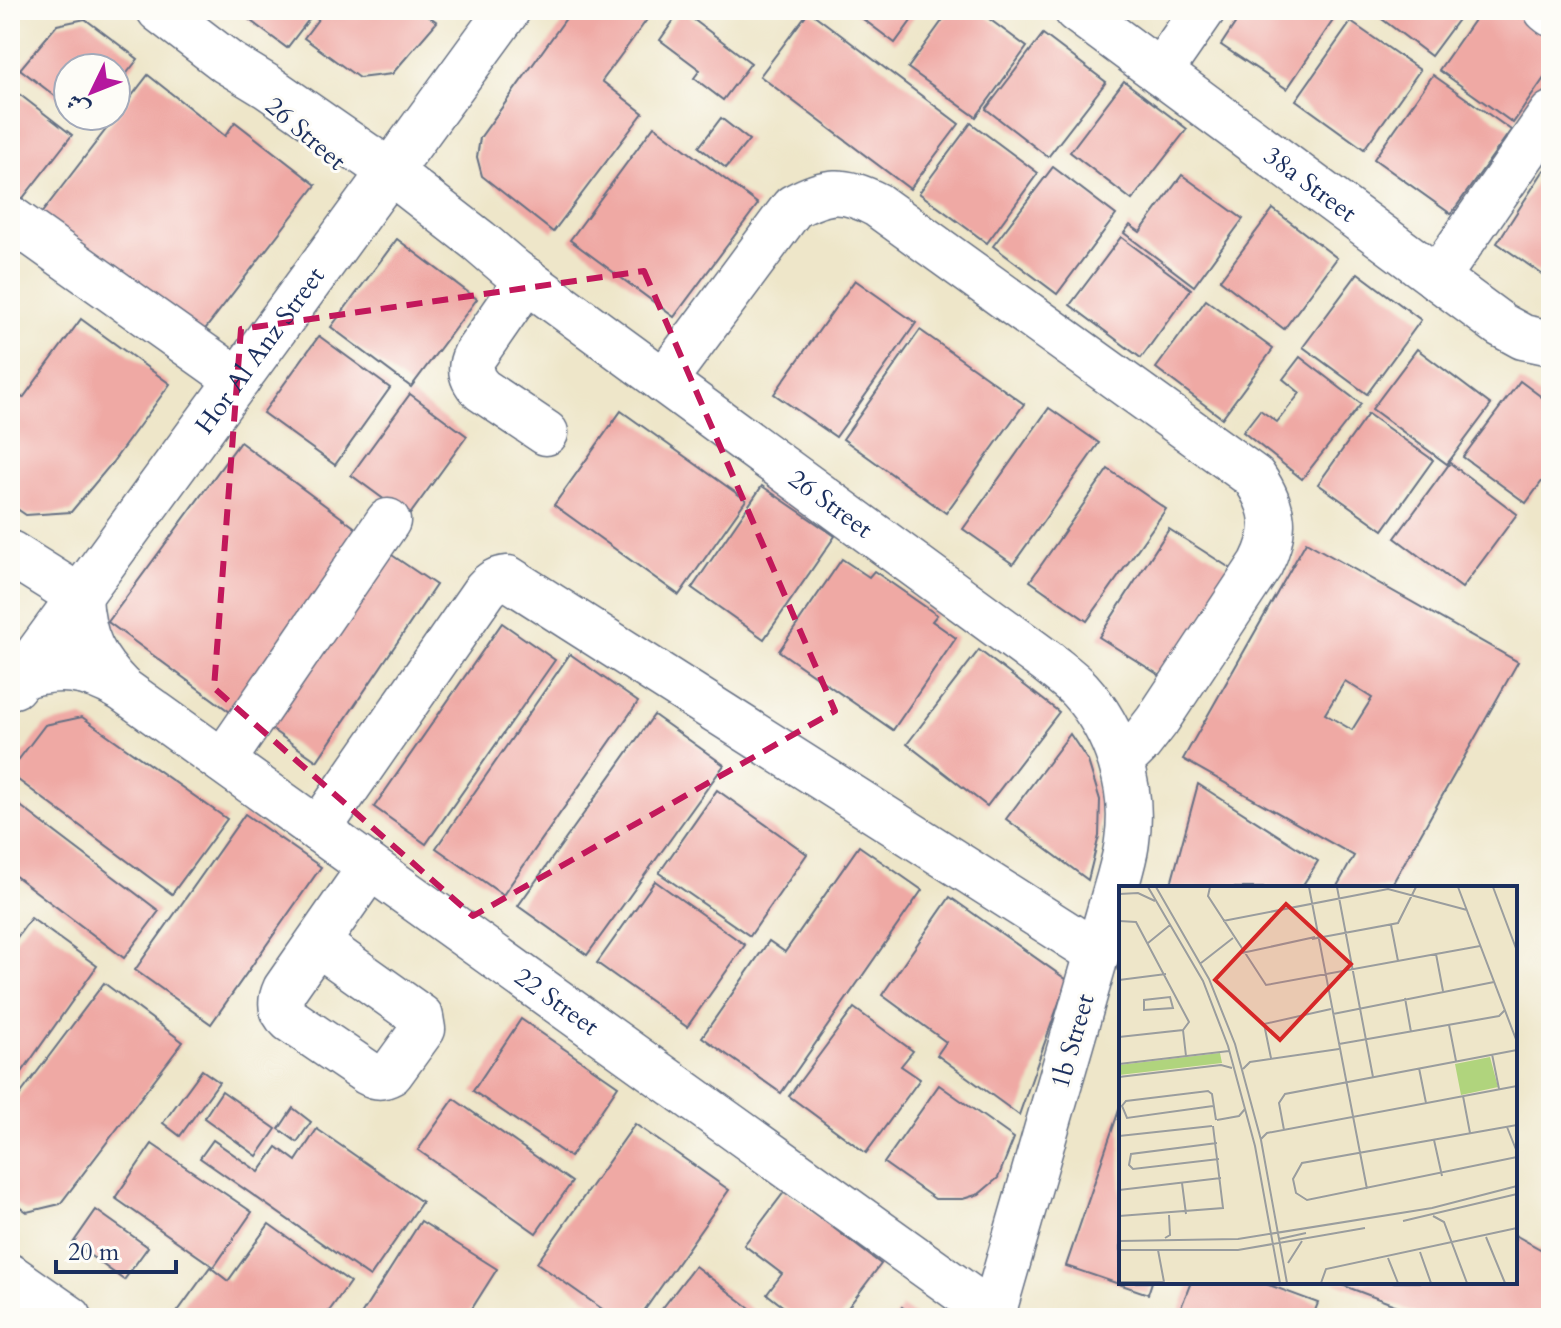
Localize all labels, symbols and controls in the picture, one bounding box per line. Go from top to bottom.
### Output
north arrow [52,52,132,132]
text: ش [60,87,97,123]
street label: 26 Street [258,89,353,178]
street label: 38a Street [1257,138,1364,230]
street label: Hor Al Anz Street [187,260,333,441]
street label: 26 Street [781,461,880,546]
inset map [1119,886,1517,1284]
street label: 22 Street [508,959,606,1044]
street label: 1b Street [1042,990,1103,1092]
scale bar [56,1224,176,1274]
text: 20 m [68,1236,120,1269]

